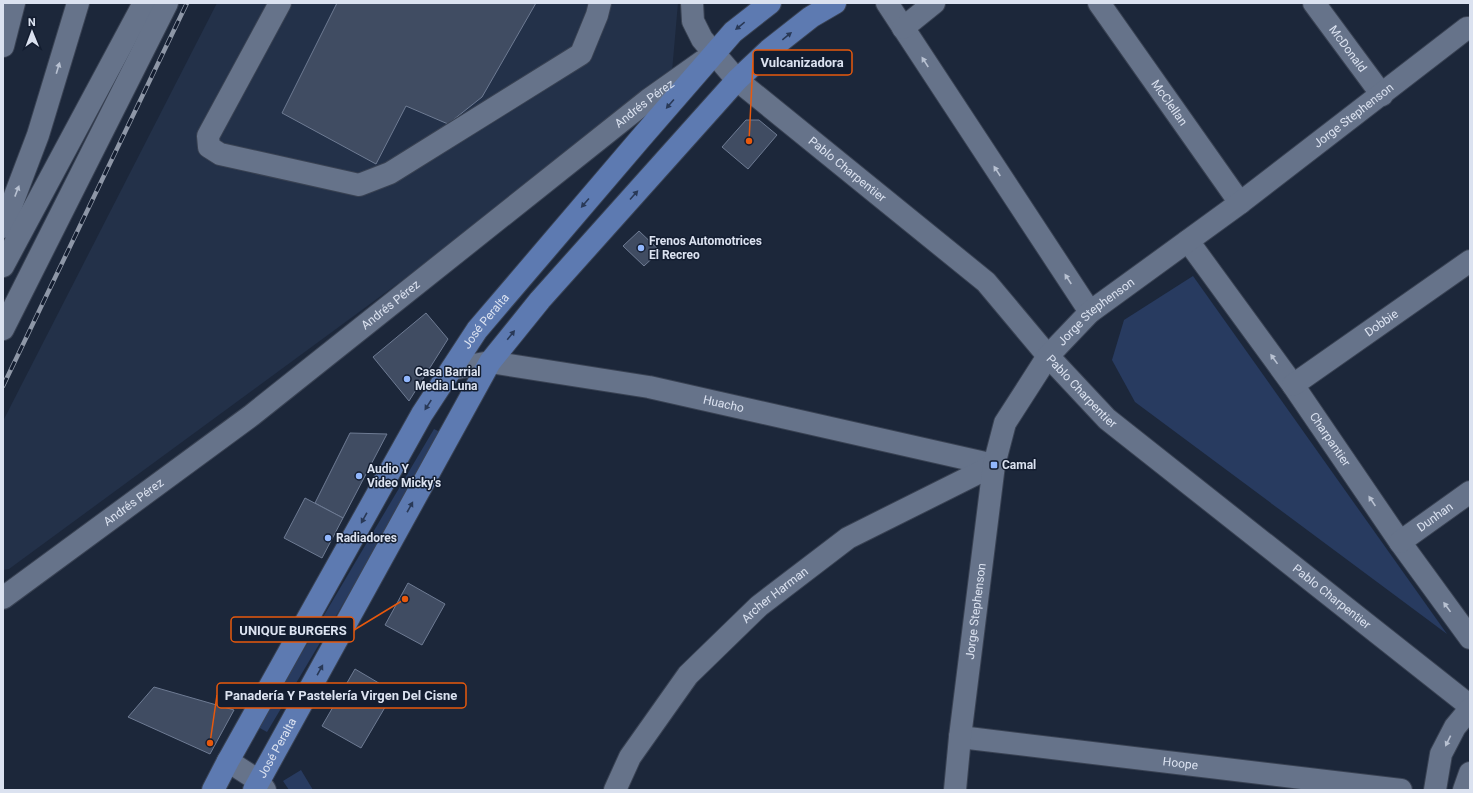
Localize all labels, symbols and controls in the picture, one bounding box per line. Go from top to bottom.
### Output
north arrow [12,12,52,52]
text: N [28,16,36,29]
one-way arrow [734,22,745,31]
street label: McDonald [1326,23,1370,75]
one-way arrow [782,31,793,40]
callout: Vulcanizadora [753,50,852,75]
text: Vulcanizadora [760,55,844,70]
one-way arrow [921,57,929,67]
one-way arrow [55,61,61,73]
street label: Andrés Pérez [612,77,677,131]
street label: McClellan [1148,77,1190,128]
street label: Jorge Stephenson [1311,80,1396,151]
one-way arrow [665,99,674,110]
street label: Pablo Charpentier [806,134,889,205]
one-way arrow [993,165,1001,176]
one-way arrow [14,184,20,196]
one-way arrow [629,190,638,200]
one-way arrow [580,198,589,208]
place label: Frenos Automotrices El Recreo [649,234,762,262]
marker: Frenos Automotrices El Recreo [636,243,646,253]
one-way arrow [1065,273,1072,285]
street label: Jorge Stephenson [1055,275,1137,348]
street label: Andrés Pérez [358,277,423,332]
street label: José Peralta [460,291,512,351]
street label: Dobbie [1362,307,1401,340]
one-way arrow [507,330,516,341]
street label: Pablo Charpentier [1044,352,1119,431]
one-way arrow [1270,354,1278,365]
place label: Casa Barrial Media Luna [415,365,480,393]
marker: Casa Barrial Media Luna [402,374,412,384]
street label: Huacho [702,392,745,415]
one-way arrow [425,399,432,411]
street label: Charpantier [1307,410,1353,469]
place label: Camal [1002,458,1036,472]
marker: Camal [989,460,999,470]
place label: Audio Y Video Micky's [367,462,441,490]
marker: Audio Y Video Micky's [354,471,364,481]
street label: Andrés Pérez [101,475,166,529]
one-way arrow [1368,496,1376,506]
street label: Dunhan [1414,499,1456,535]
one-way arrow [407,501,413,513]
one-way arrow [361,512,368,524]
place label: Radiadores [336,531,397,545]
marker: Radiadores [323,533,333,543]
street label: Jorge Stephenson [963,562,989,660]
street label: Pablo Charpentier [1290,562,1374,632]
street label: Archer Harman [739,564,811,626]
one-way arrow [1443,602,1451,612]
callout: UNIQUE BURGERS [231,617,354,642]
text: UNIQUE BURGERS [239,623,347,638]
one-way arrow [317,664,323,676]
callout: Panadería Y Pastelería Virgen Del Cisne [217,683,466,708]
text: Panadería Y Pastelería Virgen Del Cisne [225,688,457,703]
street label: José Peralta [255,715,299,781]
one-way arrow [1445,735,1451,747]
street label: Hoope [1162,754,1199,773]

